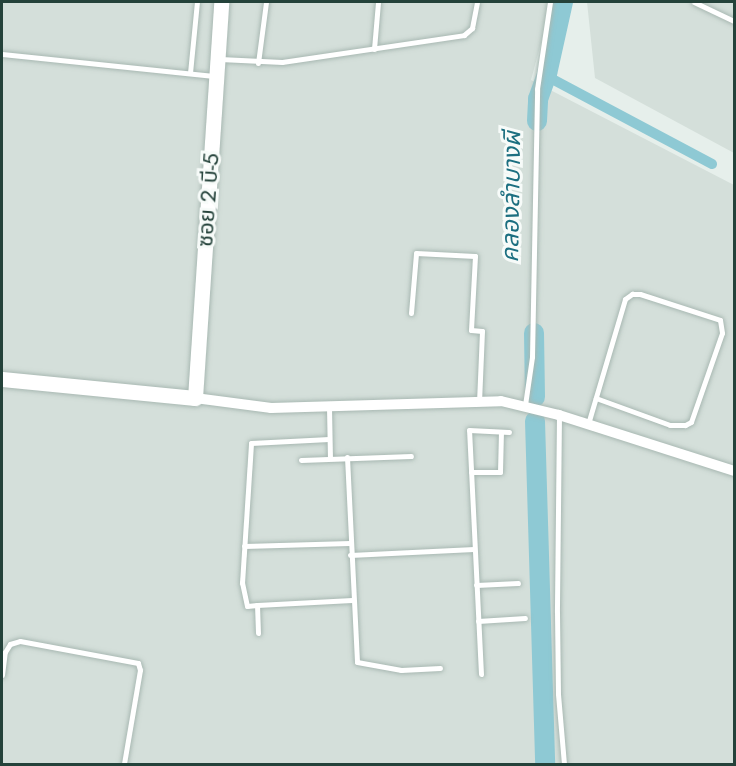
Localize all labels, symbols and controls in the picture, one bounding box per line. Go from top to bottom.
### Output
water label: คลองลำบางผี [495,131,527,263]
street label: ซอย 2 บี-5 [192,152,224,248]

